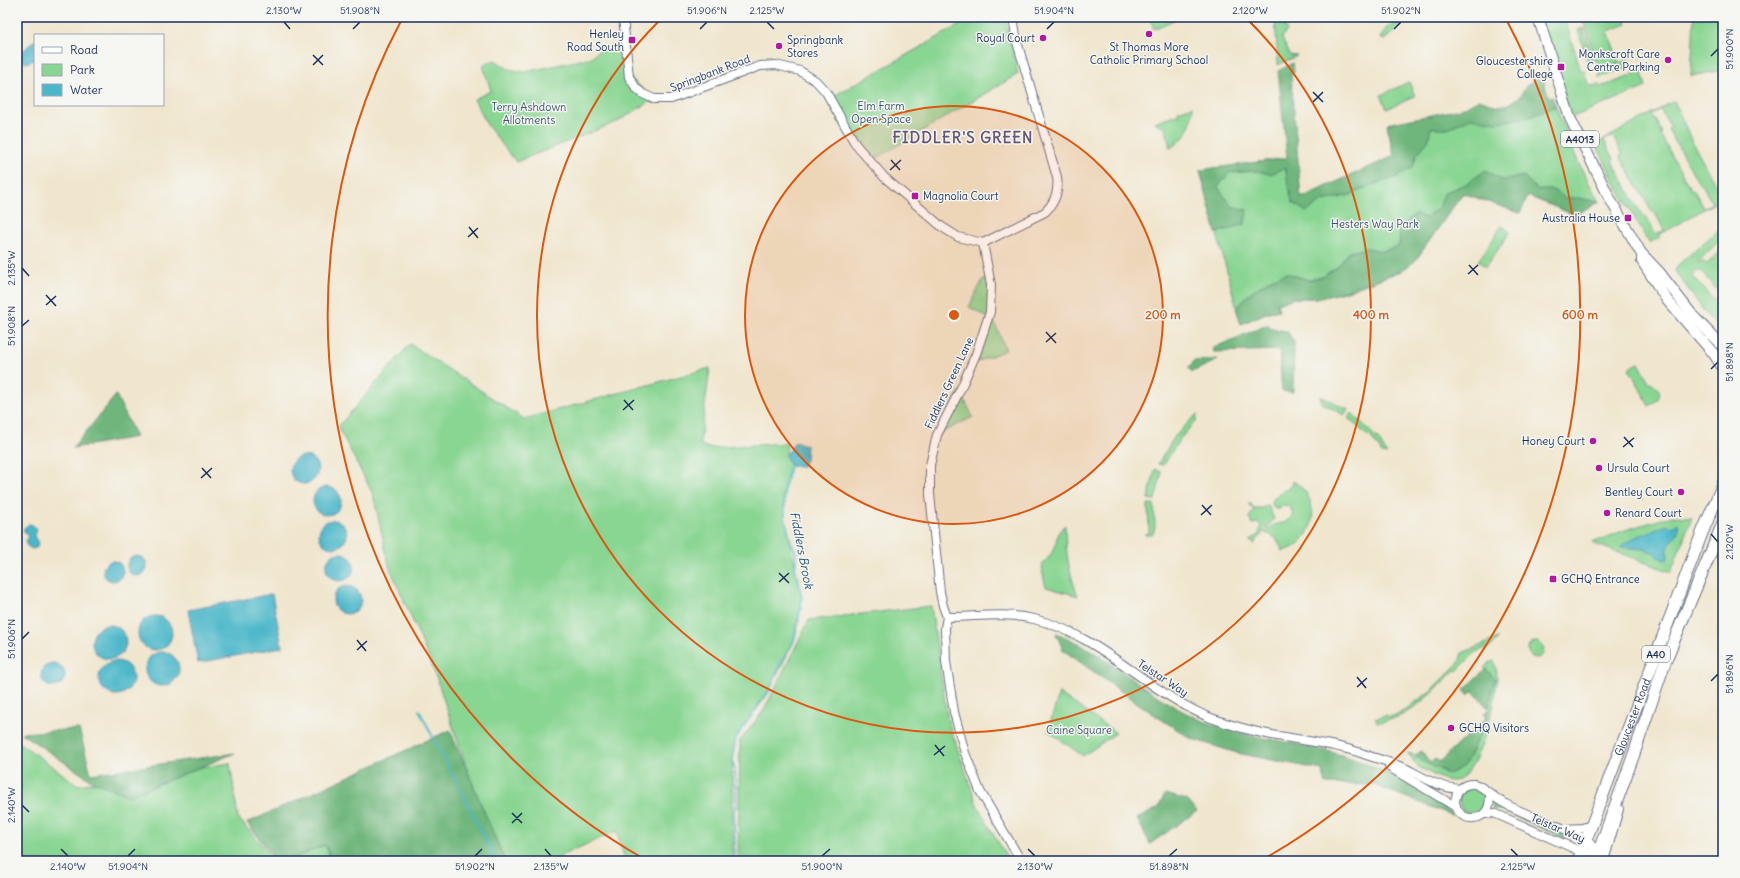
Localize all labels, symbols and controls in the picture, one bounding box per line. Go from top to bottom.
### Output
text: 2.130°W [266,4,302,17]
text: 51.908°N [340,4,380,17]
text: 51.906°N [687,4,727,17]
text: 2.125°W [750,4,784,17]
text: 51.904°N [1034,4,1074,17]
text: 2.120°W [1232,4,1268,17]
text: 51.902°N [1381,4,1421,17]
place label: Henley Road South [567,27,624,54]
marker: St Thomas More Catholic Primary School [1144,29,1154,39]
text: 51.900°N [1723,29,1736,69]
place label: Royal Court [976,31,1035,45]
place label: Springbank Stores [787,33,844,60]
marker: Royal Court [1038,33,1048,43]
legend [34,34,164,106]
marker: Henley Road South [627,35,637,45]
place label: St Thomas More Catholic Primary School [1090,40,1208,67]
marker: Springbank Stores [774,41,784,51]
text: Road [70,42,98,57]
place label: Monkscroft Care Centre Parking [1578,47,1660,74]
street label: Springbank Road [668,51,752,95]
place label: Gloucestershire College [1476,54,1553,81]
marker: Monkscroft Care Centre Parking [1663,55,1673,65]
text: Park [70,62,95,77]
marker: Gloucestershire College [1556,62,1566,72]
text: Water [70,82,103,97]
park label: Elm Farm Open Space [851,99,911,126]
park label: Terry Ashdown Allotments [492,100,566,127]
district label: FIDDLER'S GREEN [893,128,1033,147]
road number: A4013 [1561,131,1599,147]
place label: Magnolia Court [923,189,999,203]
marker: Magnolia Court [910,191,920,201]
place label: Australia House [1542,211,1620,225]
marker: Australia House [1623,213,1633,223]
park label: Hesters Way Park [1331,217,1419,231]
text: 2.135°W [5,251,18,285]
text: 51.908°N [5,306,18,346]
text: 200 m [1145,307,1181,322]
text: 400 m [1353,307,1390,322]
text: 600 m [1562,307,1599,322]
centre of rings [947,308,961,322]
street label: Fiddlers Green Lane [922,335,976,431]
text: 51.898°N [1723,342,1736,382]
place label: Honey Court [1522,434,1585,448]
marker: Honey Court [1588,436,1598,446]
place label: Ursula Court [1607,461,1670,475]
marker: Ursula Court [1594,463,1604,473]
place label: Bentley Court [1605,485,1673,499]
marker: Bentley Court [1676,487,1686,497]
place label: Renard Court [1615,506,1682,520]
marker: Renard Court [1602,508,1612,518]
water label: Fiddlers Brook [787,510,817,591]
text: 2.120°W [1723,524,1736,560]
place label: GCHQ Entrance [1561,572,1640,586]
marker: GCHQ Entrance [1548,574,1558,584]
text: 51.906°N [5,619,18,659]
road number: A40 [1642,646,1670,662]
text: 51.896°N [1723,654,1736,694]
street label: Telstar Way [1135,656,1191,700]
street label: Gloucester Road [1611,676,1654,758]
place label: GCHQ Visitors [1459,721,1529,735]
park label: Caine Square [1046,723,1112,737]
marker: GCHQ Visitors [1446,723,1456,733]
text: 2.140°W [5,787,18,823]
street label: Telstar Way [1529,810,1587,846]
text: 2.140°W [50,860,86,873]
text: 51.904°N [108,860,148,873]
text: 51.902°N [455,860,495,873]
text: 2.135°W [534,860,568,873]
text: 51.900°N [802,860,842,873]
text: 2.130°W [1017,860,1053,873]
text: 51.898°N [1149,860,1189,873]
text: 2.125°W [1501,860,1535,873]

